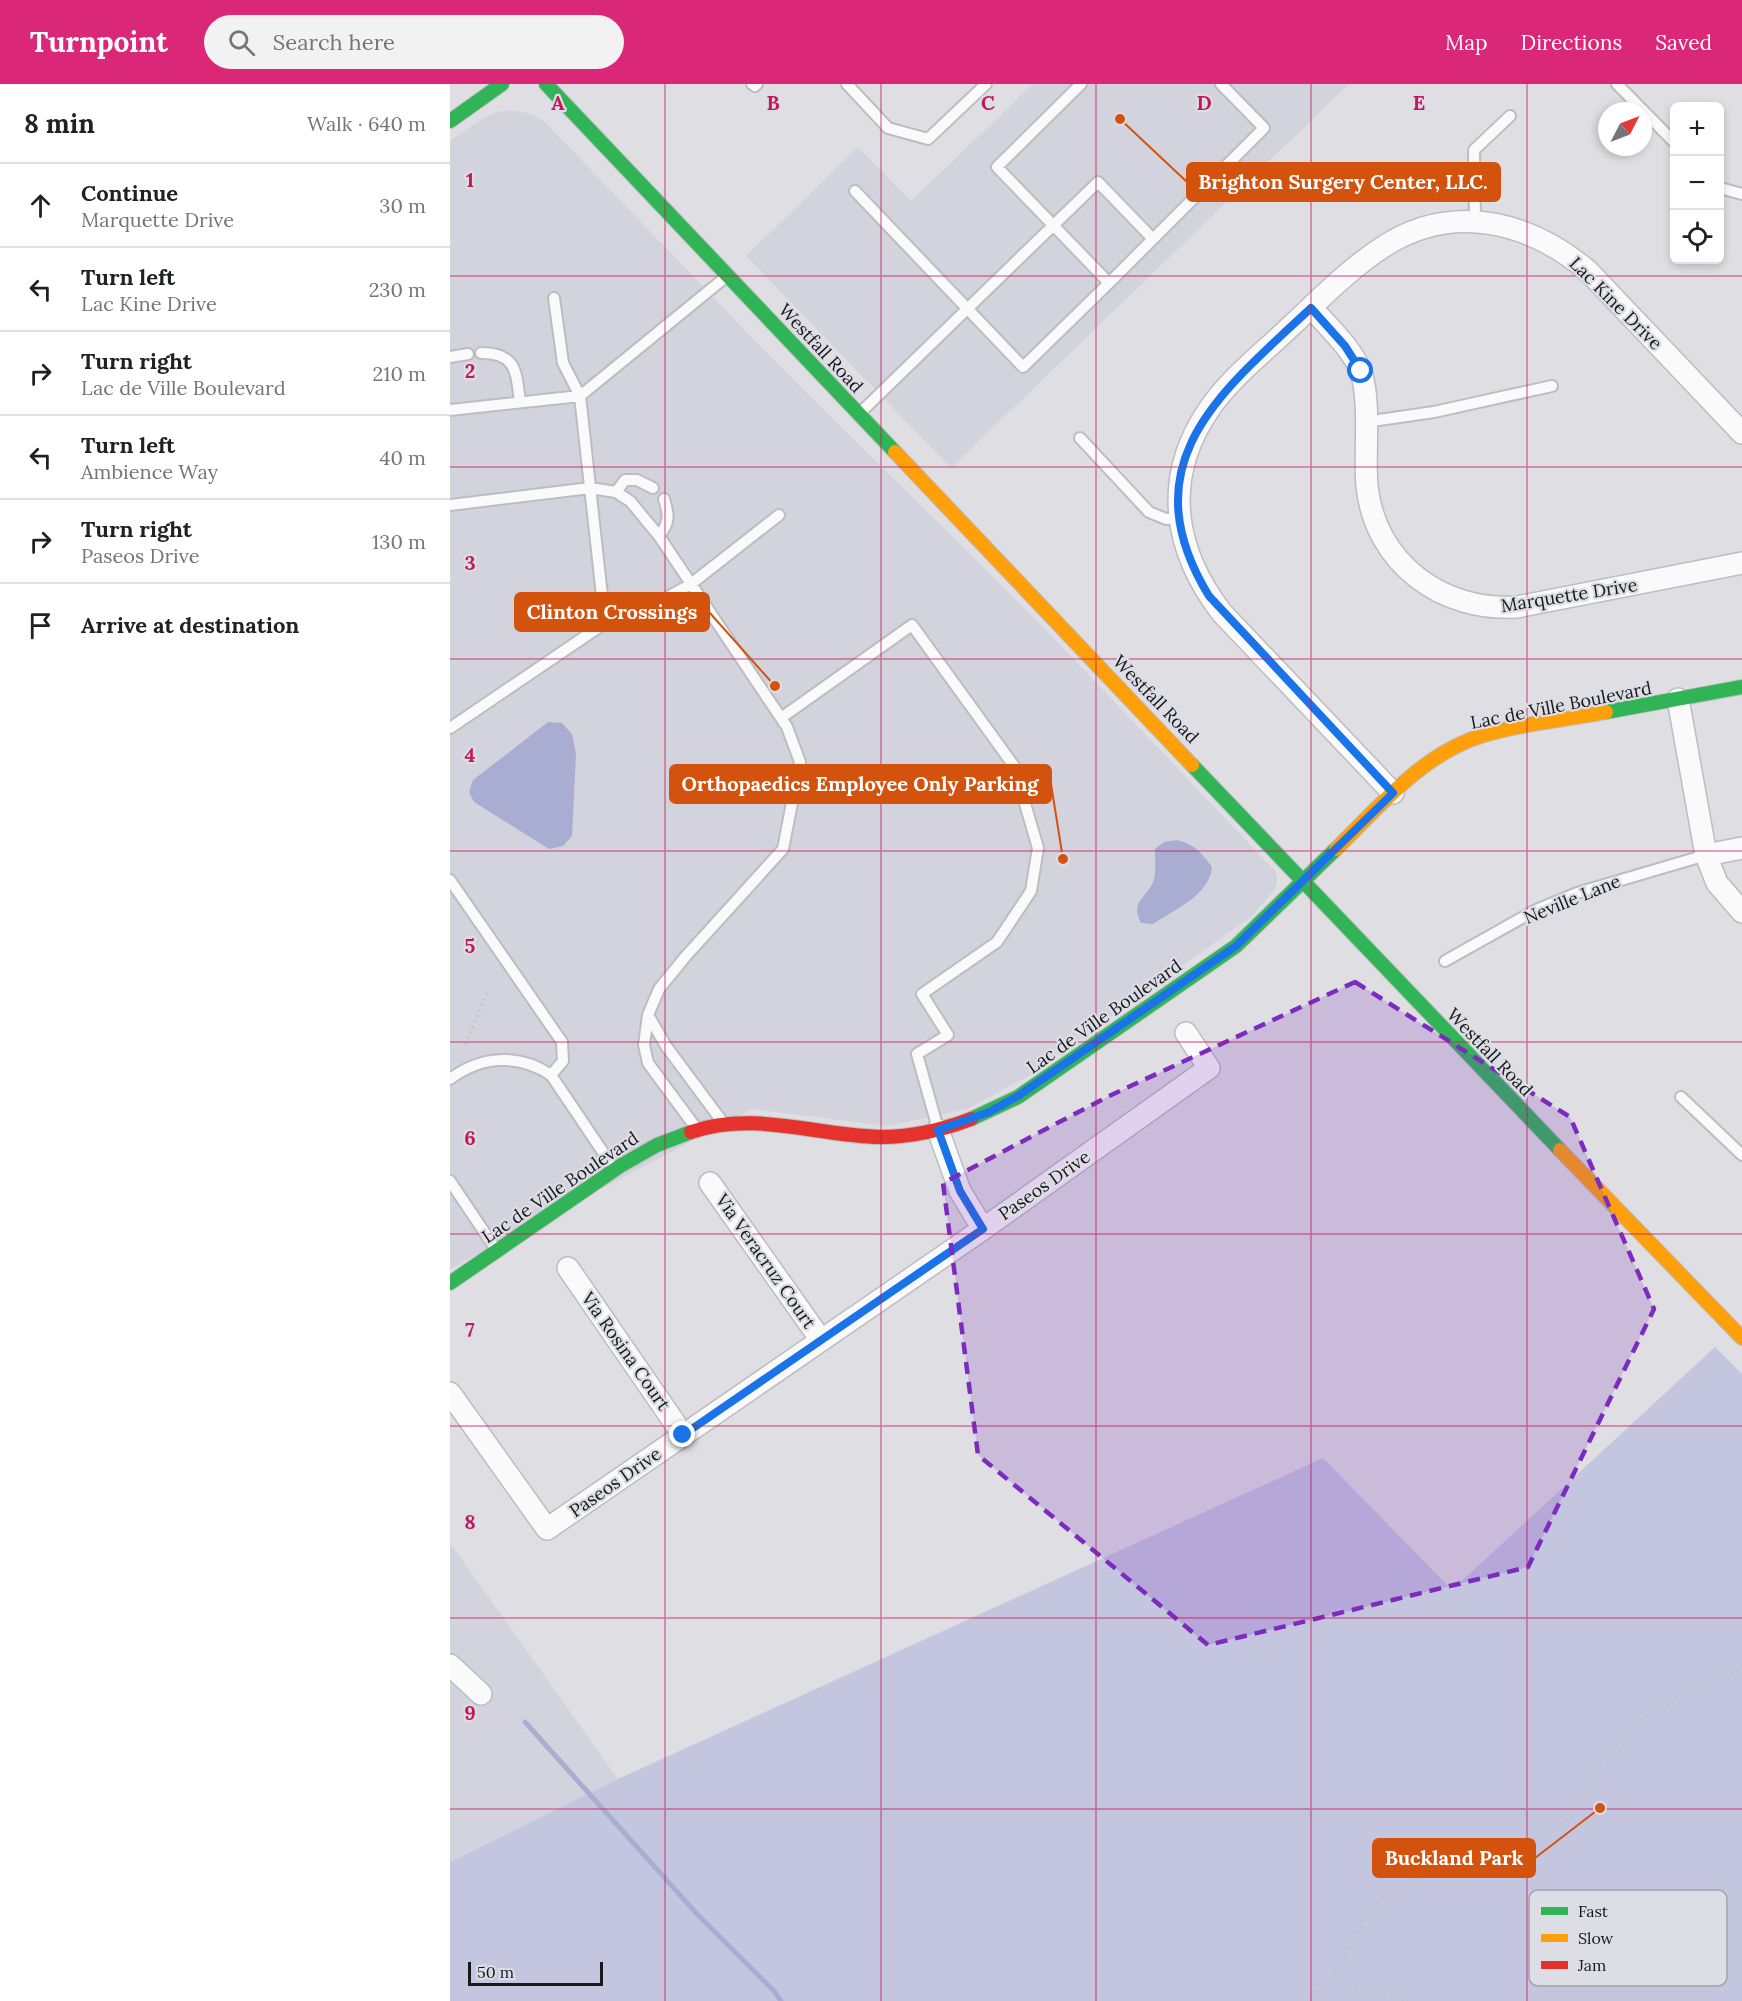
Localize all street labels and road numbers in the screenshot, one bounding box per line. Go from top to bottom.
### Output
street label: Lac Kine Drive [1565,252,1668,355]
street label: Westfall Road [774,298,868,398]
street label: Marquette Drive [1499,573,1639,617]
street label: Westfall Road [1108,650,1204,748]
street label: Lac de Ville Boulevard [1468,676,1654,734]
street label: Neville Lane [1520,869,1624,929]
street label: Lac de Ville Boulevard [1022,954,1186,1078]
street label: Westfall Road [1442,1003,1538,1101]
street label: Lac de Ville Boulevard [477,1126,643,1248]
street label: Paseos Drive [994,1145,1094,1225]
street label: Via Veracruz Court [710,1188,821,1333]
street label: Via Rosina Court [576,1287,675,1415]
street label: Paseos Drive [565,1442,665,1522]

